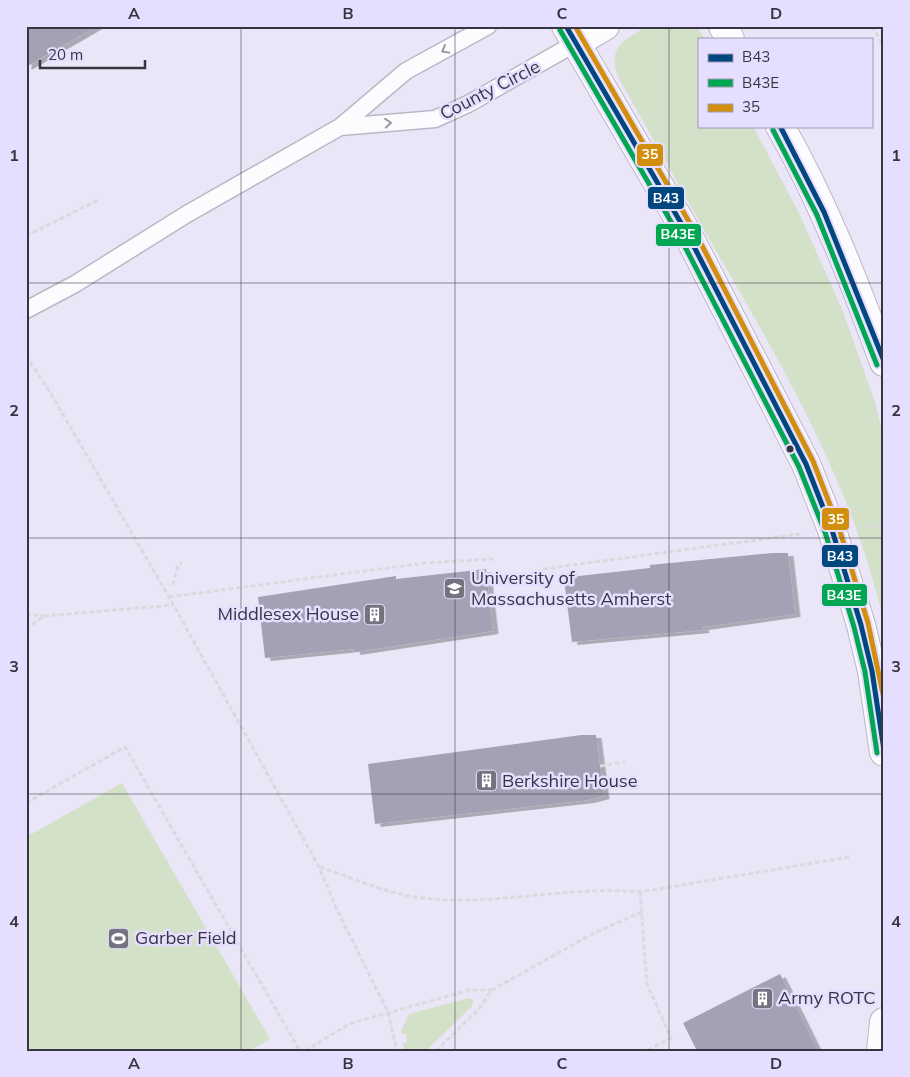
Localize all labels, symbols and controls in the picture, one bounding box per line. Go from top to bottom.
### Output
text: A [128,3,140,23]
text: B [342,3,354,23]
text: C [557,3,568,23]
text: D [770,3,782,23]
scale bar [40,38,145,70]
legend [698,38,872,128]
one-way arrow [442,43,451,53]
text: 20 m [48,45,83,64]
text: B43 [742,47,770,66]
street label: County Circle [436,54,544,125]
text: B43E [742,73,779,92]
text: 35 [742,97,760,116]
one-way arrow [385,118,393,129]
line badge: 35 [636,143,664,167]
text: 1 [9,145,19,165]
text: 35 [642,145,658,163]
text: 1 [891,145,901,165]
line badge: B43 [647,186,685,210]
text: B43 [653,189,679,207]
line badge: B43E [655,223,702,247]
text: B43E [661,225,695,243]
text: 2 [9,400,19,420]
text: 2 [891,400,901,420]
unlabelled marker [785,444,795,454]
line badge: 35 [821,507,850,531]
text: 35 [828,510,844,528]
line badge: B43 [821,544,859,568]
text: B43 [827,547,853,565]
place label: University of Massachusetts Amherst [471,566,671,610]
school or university icon: University of Massachusetts Amherst [443,576,467,600]
line badge: B43E [821,583,868,607]
text: B43E [827,586,861,604]
place label: Middlesex House [217,602,359,625]
building icon: Middlesex House [363,602,387,626]
text: 3 [9,656,19,676]
text: 3 [891,656,901,676]
building icon: Berkshire House [474,769,498,793]
place label: Berkshire House [502,769,638,792]
text: 4 [9,911,19,931]
text: 4 [891,911,901,931]
sports icon: Garber Field [107,926,131,950]
place label: Garber Field [135,926,237,949]
building icon: Army ROTC [750,986,774,1010]
place label: Army ROTC [778,986,876,1009]
text: A [128,1053,140,1073]
text: B [342,1053,354,1073]
text: C [557,1053,568,1073]
text: D [770,1053,782,1073]

